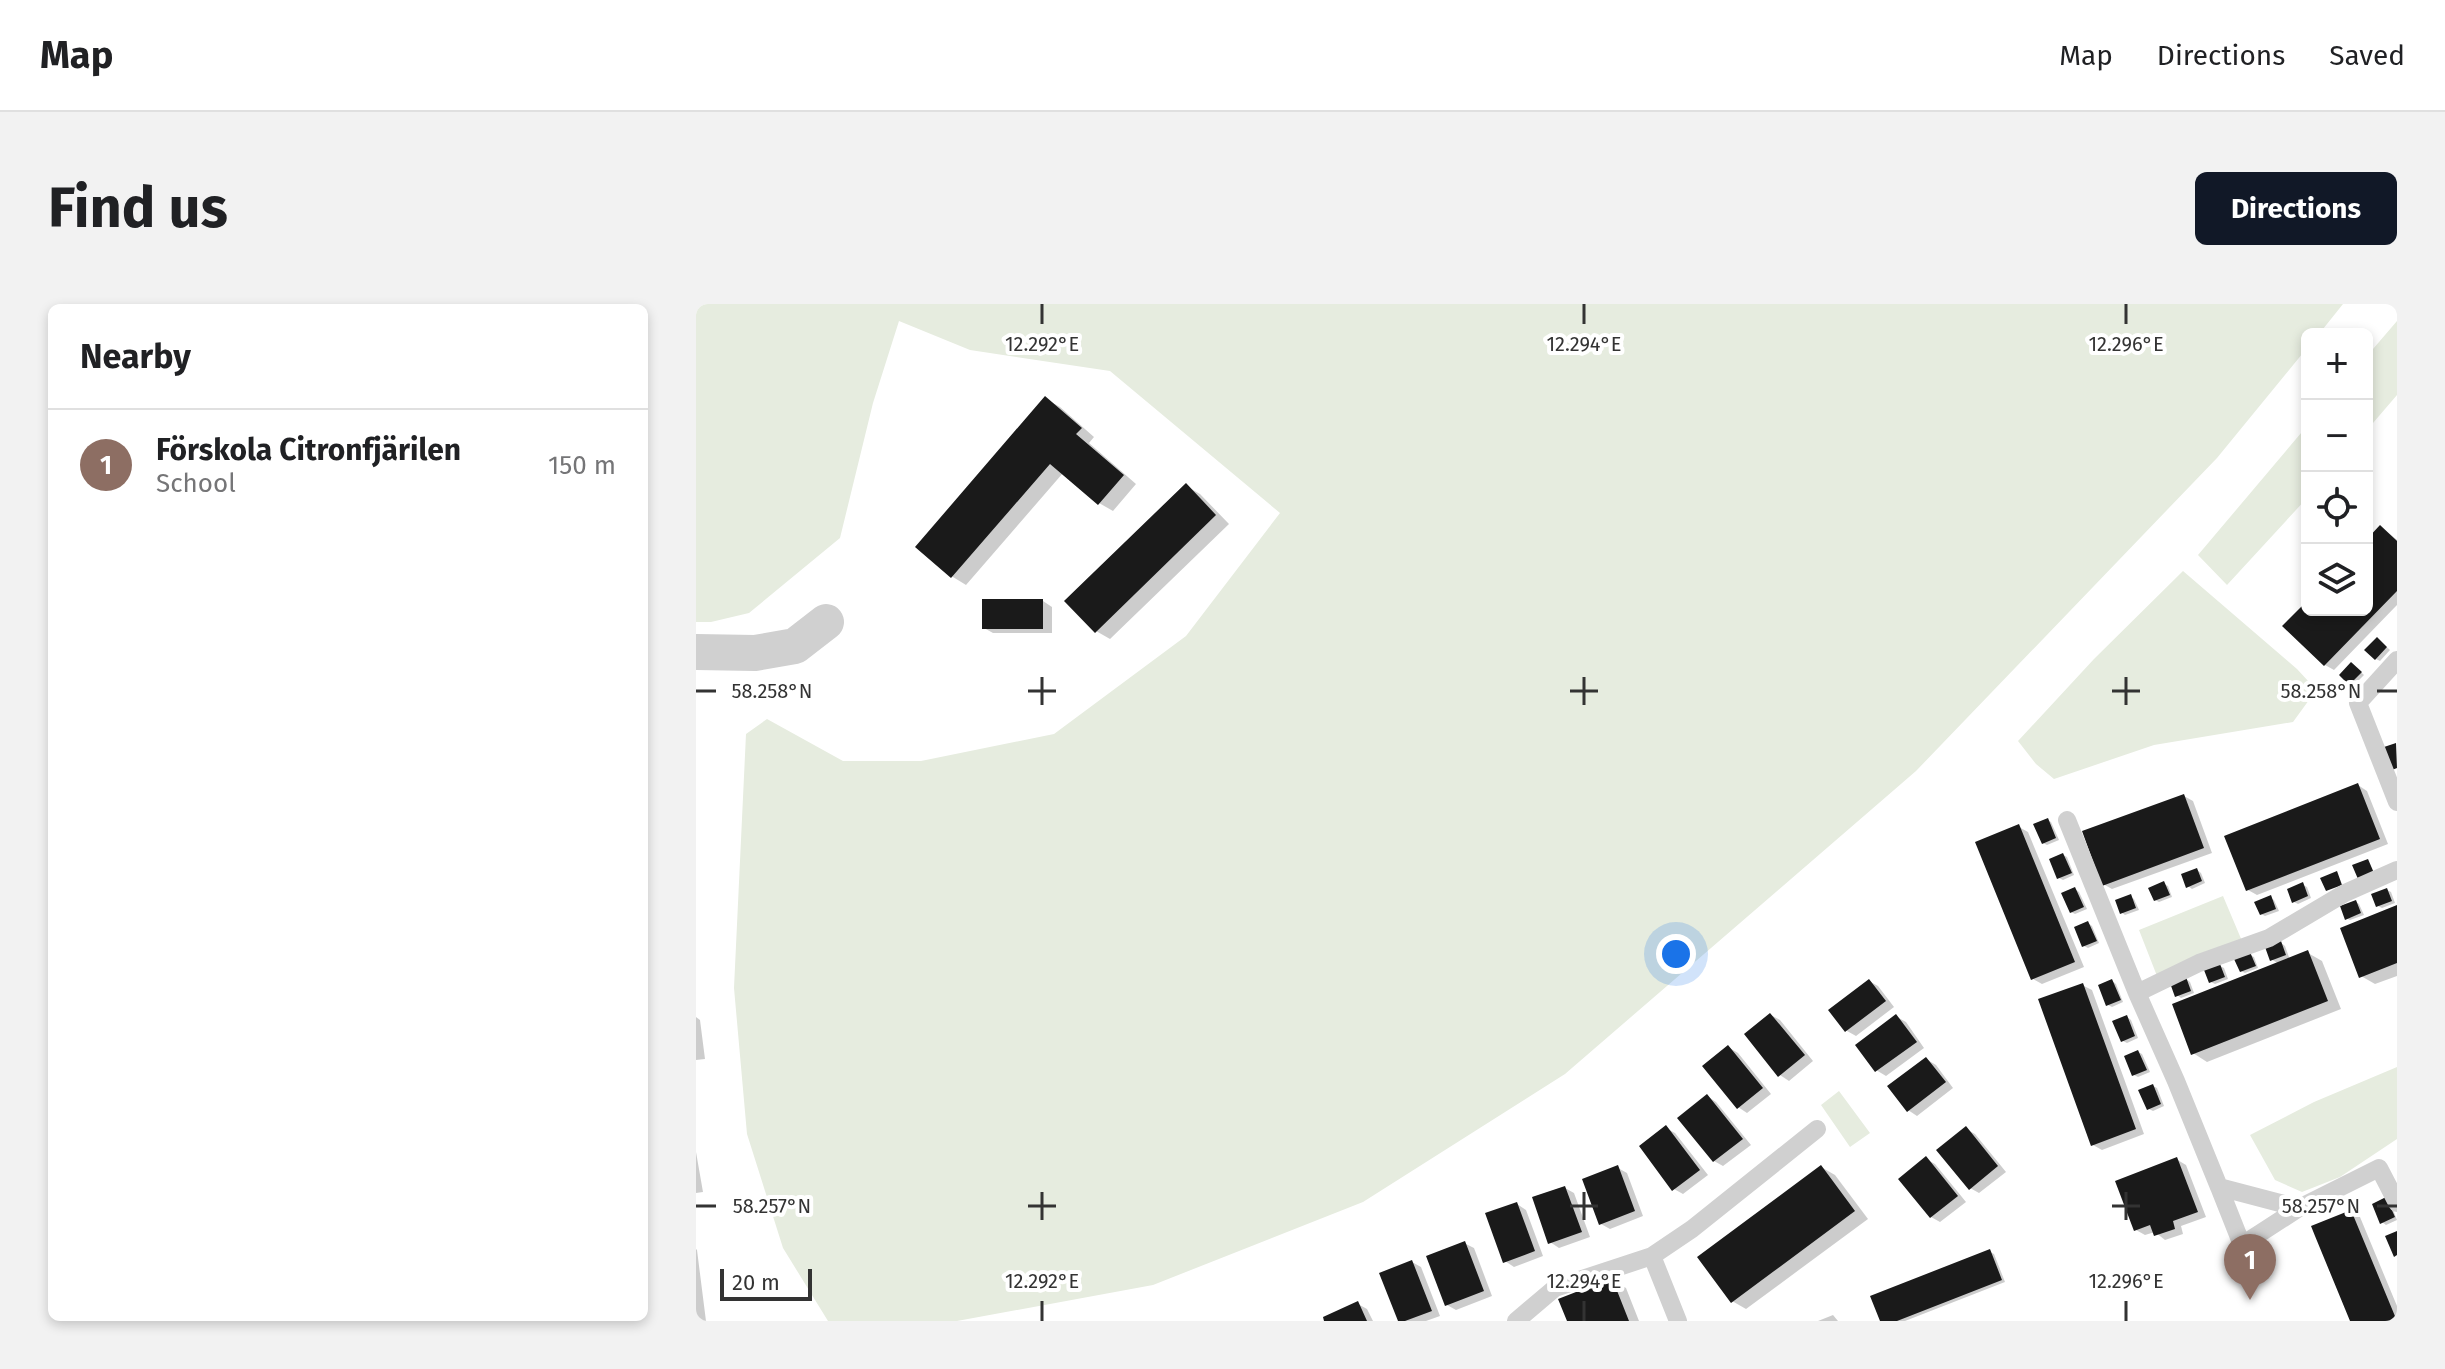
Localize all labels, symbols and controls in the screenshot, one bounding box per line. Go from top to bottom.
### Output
text: Map [40,32,113,78]
text: Map [2059,39,2113,72]
text: Directions [2157,39,2285,72]
text: Saved [2329,39,2405,72]
button: Directions [2195,172,2397,245]
text: Find us [48,175,228,242]
map controls [2301,328,2373,616]
button: + [2301,328,2373,400]
text: 12.292°E [1005,332,1079,356]
text: 12.294°E [1546,332,1622,356]
text: 12.296°E [2088,332,2164,356]
text: Nearby [80,336,191,377]
button: − [2301,400,2373,472]
text: Förskola Citronfjärilen [156,432,461,468]
text: 1 [100,450,112,481]
text: 150 m [548,450,616,481]
text: School [156,468,236,499]
button: locate [2301,472,2373,544]
button: layers [2301,544,2373,616]
text: 58.258°N [732,679,812,703]
text: 58.258°N [2281,679,2361,703]
your location [1656,934,1696,974]
text: 58.257°N [733,1194,811,1218]
text: 58.257°N [2282,1194,2360,1218]
pin: 1 [2224,1234,2276,1300]
scale bar [720,1265,812,1301]
text: 20 m [732,1269,780,1296]
text: 12.292°E [1005,1269,1079,1293]
text: 12.294°E [1546,1269,1622,1293]
text: 12.296°E [2088,1269,2164,1293]

